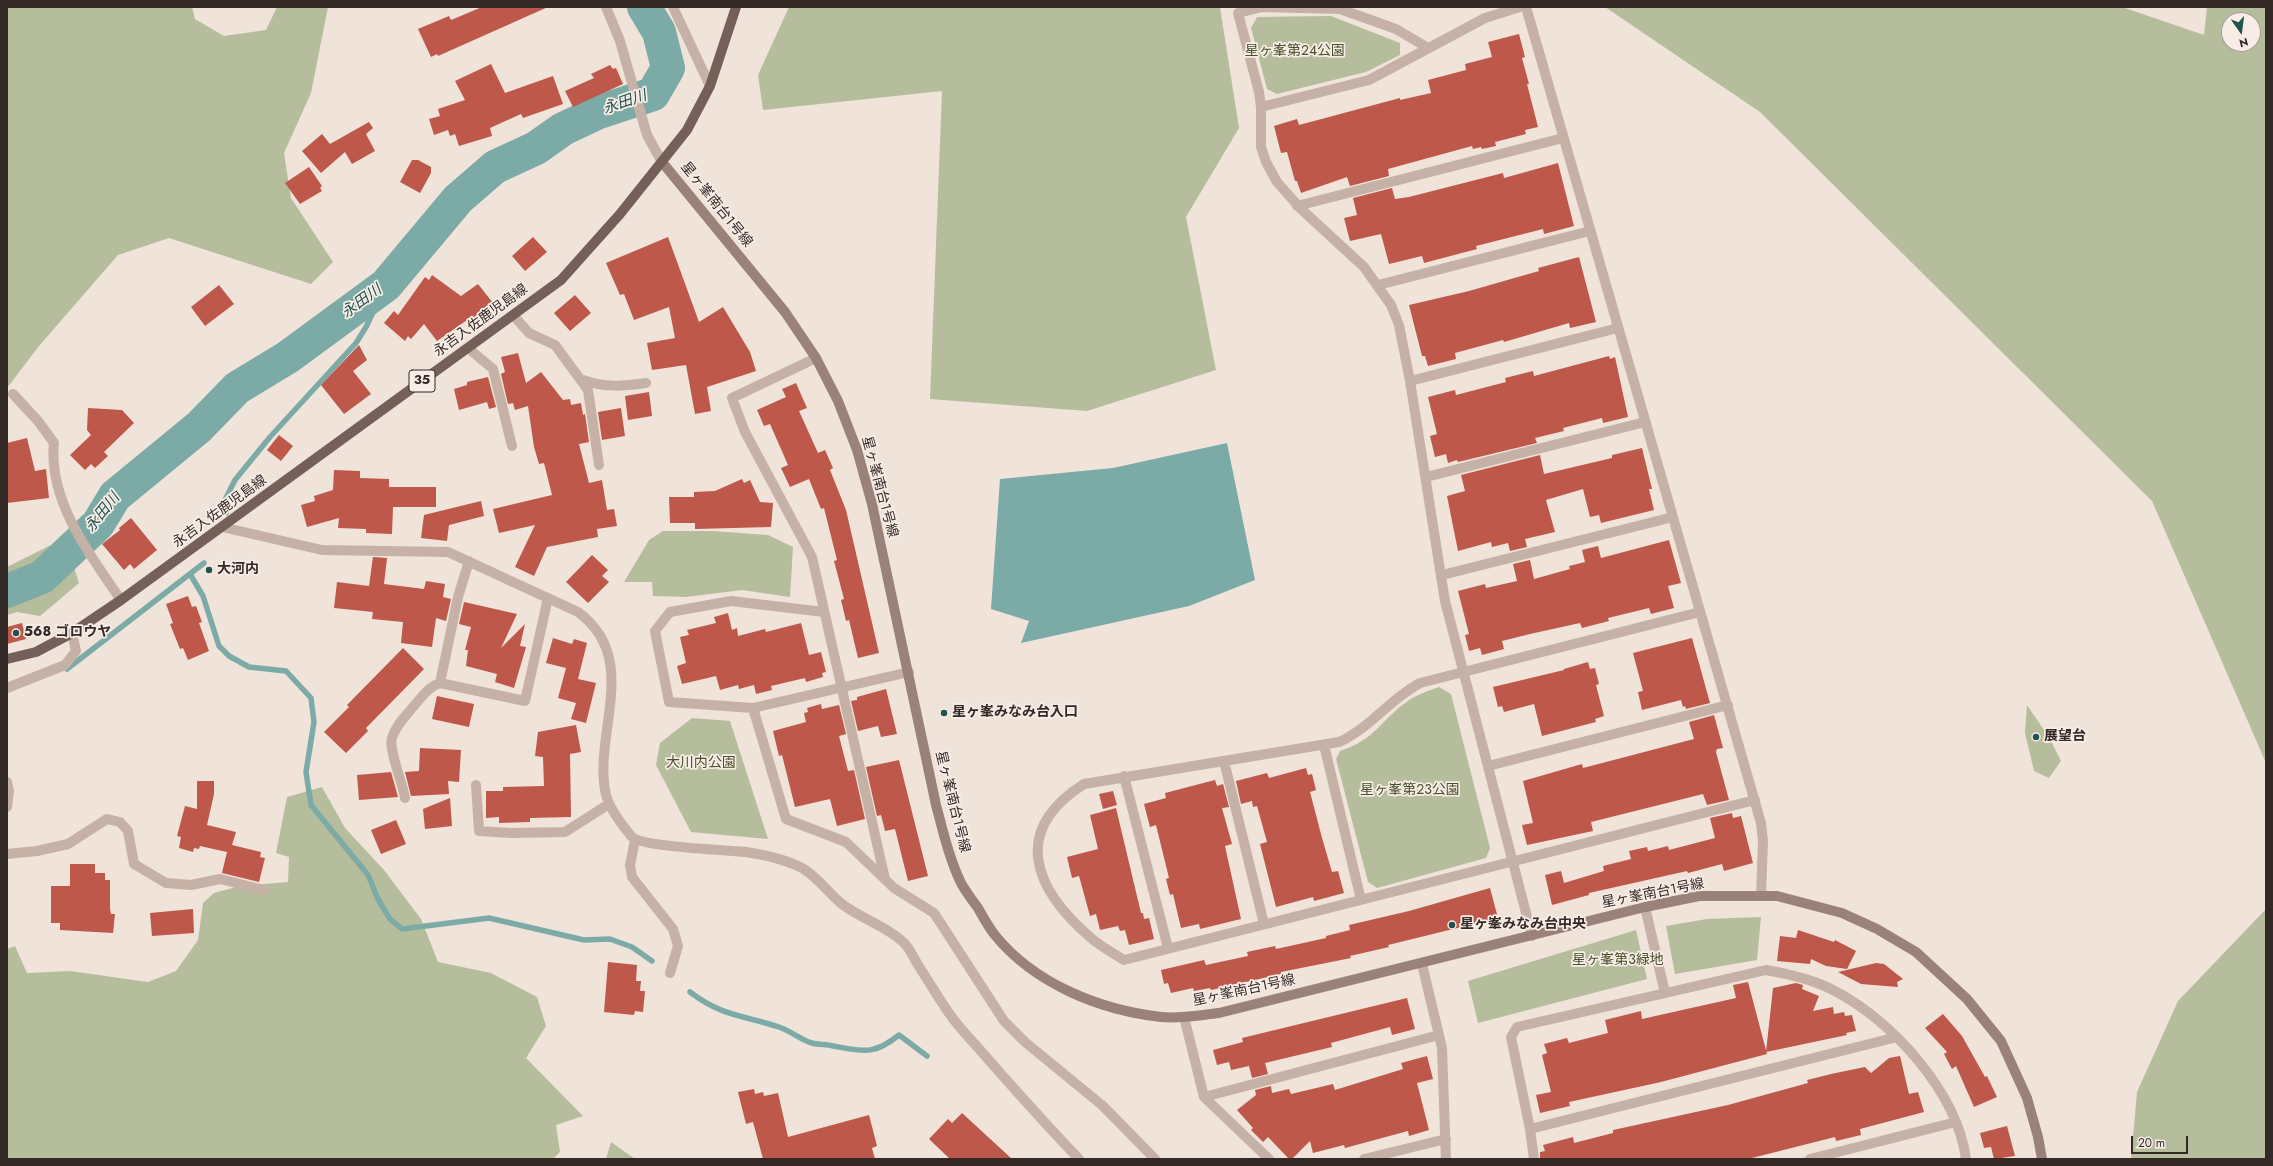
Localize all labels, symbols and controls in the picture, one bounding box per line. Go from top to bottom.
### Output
north arrow [2221,12,2261,52]
text: N [2237,34,2250,51]
park label: 星ヶ峯第24公園 [1245,44,1345,60]
water label: 永田川 [601,87,649,119]
street label: 星ヶ峯南台1号線 [677,159,755,251]
water label: 永田川 [339,281,385,323]
street label: 永吉入佐鹿児島線 [431,281,531,361]
road number: 35 [409,370,435,392]
street label: 星ヶ峯南台1号線 [857,434,901,540]
street label: 永吉入佐鹿児島線 [170,472,270,552]
water label: 永田川 [82,490,124,536]
place label: 大河内 [217,562,259,578]
marker: 大河内 [204,565,214,575]
place label: 568 ゴロウヤ [24,625,111,641]
marker: 568 ゴロウヤ [11,628,21,638]
place label: 星ヶ峯みなみ台入口 [952,705,1078,721]
marker: 星ヶ峯みなみ台入口 [939,708,949,718]
place label: 展望台 [2044,729,2086,745]
marker: 展望台 [2031,732,2041,742]
street label: 星ヶ峯南台1号線 [931,749,973,855]
park label: 大川内公園 [666,756,736,772]
park label: 星ヶ峯第23公園 [1360,783,1460,799]
street label: 星ヶ峯南台1号線 [1600,876,1706,912]
place label: 星ヶ峯みなみ台中央 [1460,917,1586,933]
marker: 星ヶ峯みなみ台中央 [1447,920,1457,930]
park label: 星ヶ峯第3緑地 [1572,953,1664,969]
street label: 星ヶ峯南台1号線 [1191,972,1297,1010]
scale bar [2133,1128,2190,1154]
text: 20 m [2138,1134,2165,1152]

